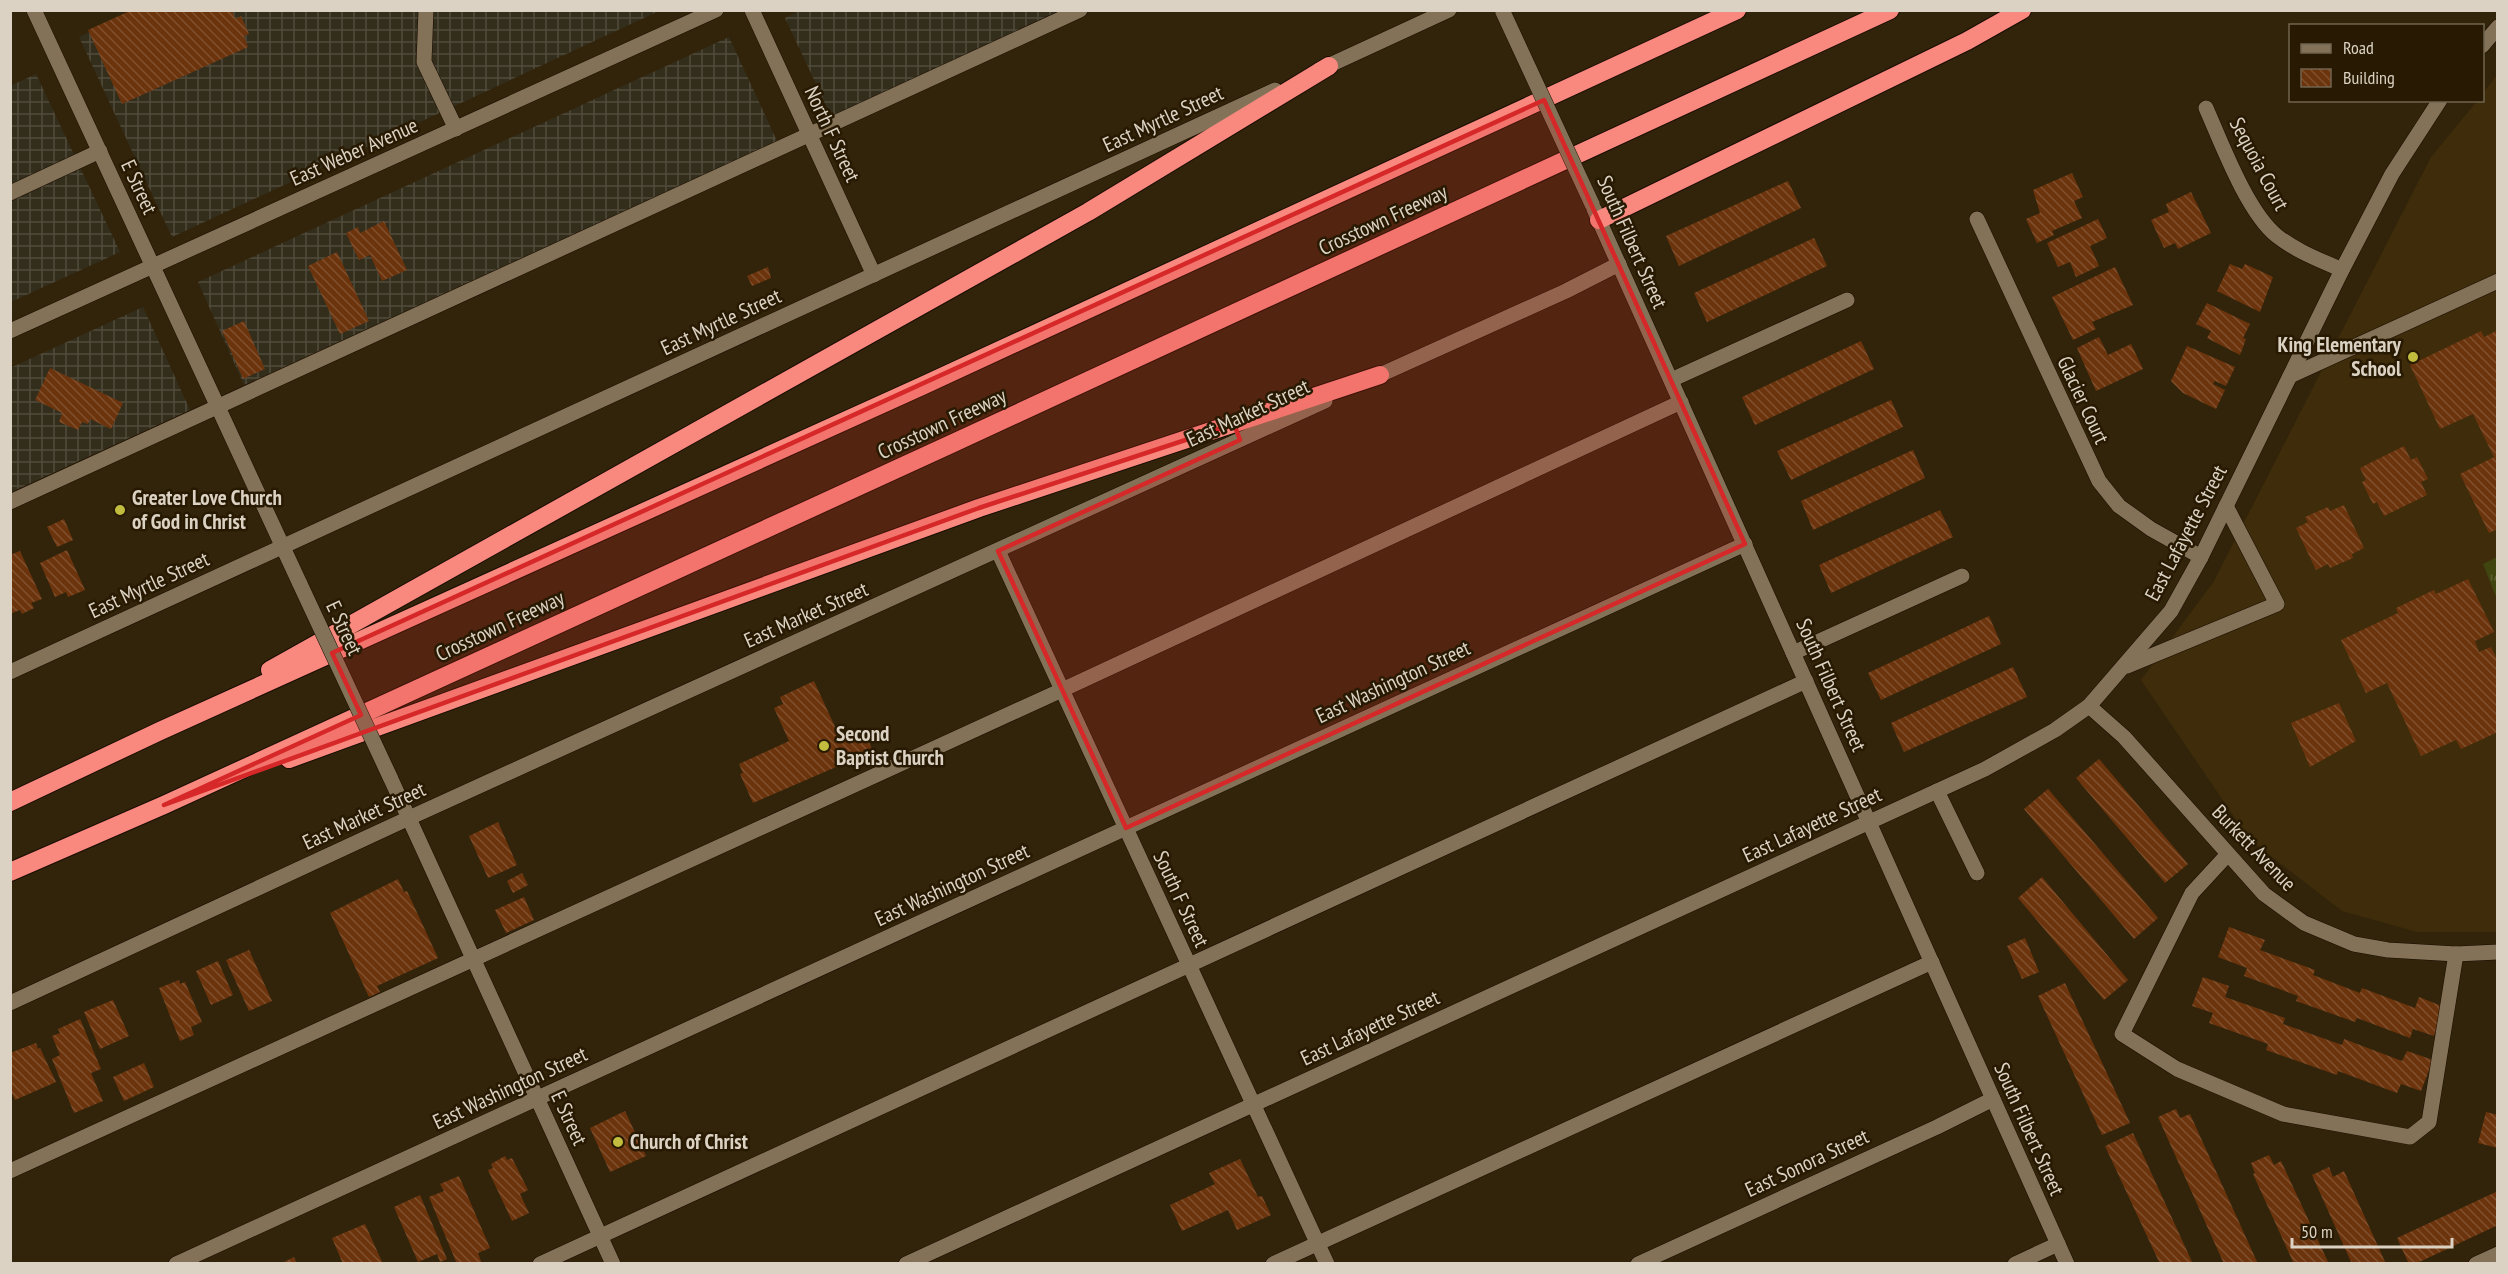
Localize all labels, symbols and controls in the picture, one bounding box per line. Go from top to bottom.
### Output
legend [2289,24,2484,102]
text: Road [2343,36,2374,59]
text: Building [2343,66,2395,89]
street label: East Myrtle Street [1098,79,1227,158]
street label: North F Street [799,82,866,186]
street label: East Weber Avenue [286,111,422,192]
street label: Sequoia Court [2224,113,2295,215]
street label: E Street [115,155,164,218]
street label: South Filbert Street [1591,171,1674,313]
street label: Crosstown Freeway [1314,178,1452,261]
street label: East Myrtle Street [656,282,785,361]
place label: King Elementary School [2278,331,2402,382]
marker: King Elementary School [2406,350,2420,364]
street label: Glacier Court [2051,352,2116,448]
street label: East Market Street [1182,372,1314,453]
street label: Crosstown Freeway [873,382,1011,465]
street label: East Lafayette Street [2138,460,2233,605]
place label: Greater Love Church of God in Christ [132,484,282,535]
marker: Greater Love Church of God in Christ [113,503,127,517]
street label: East Myrtle Street [84,545,213,624]
street label: East Market Street [740,575,872,654]
street label: Crosstown Freeway [431,584,569,667]
street label: E Street [320,596,369,659]
street label: South Filbert Street [1790,614,1873,756]
street label: East Washington Street [1311,634,1474,729]
place label: Second Baptist Church [836,720,944,771]
marker: Second Baptist Church [817,739,831,753]
street label: East Market Street [298,775,430,856]
street label: East Lafayette Street [1738,781,1886,868]
street label: Burkett Avenue [2206,799,2302,897]
street label: East Washington Street [870,837,1033,932]
street label: South F Street [1147,846,1216,951]
street label: East Lafayette Street [1296,984,1444,1071]
street label: East Washington Street [428,1040,591,1135]
street label: South Filbert Street [1988,1058,2071,1200]
street label: E Street [545,1086,594,1149]
street label: East Sonora Street [1741,1122,1873,1203]
place label: Church of Christ [630,1128,748,1155]
marker: Church of Christ [611,1135,625,1149]
scale bar [2292,1211,2452,1249]
text: 50 m [2301,1220,2333,1243]

